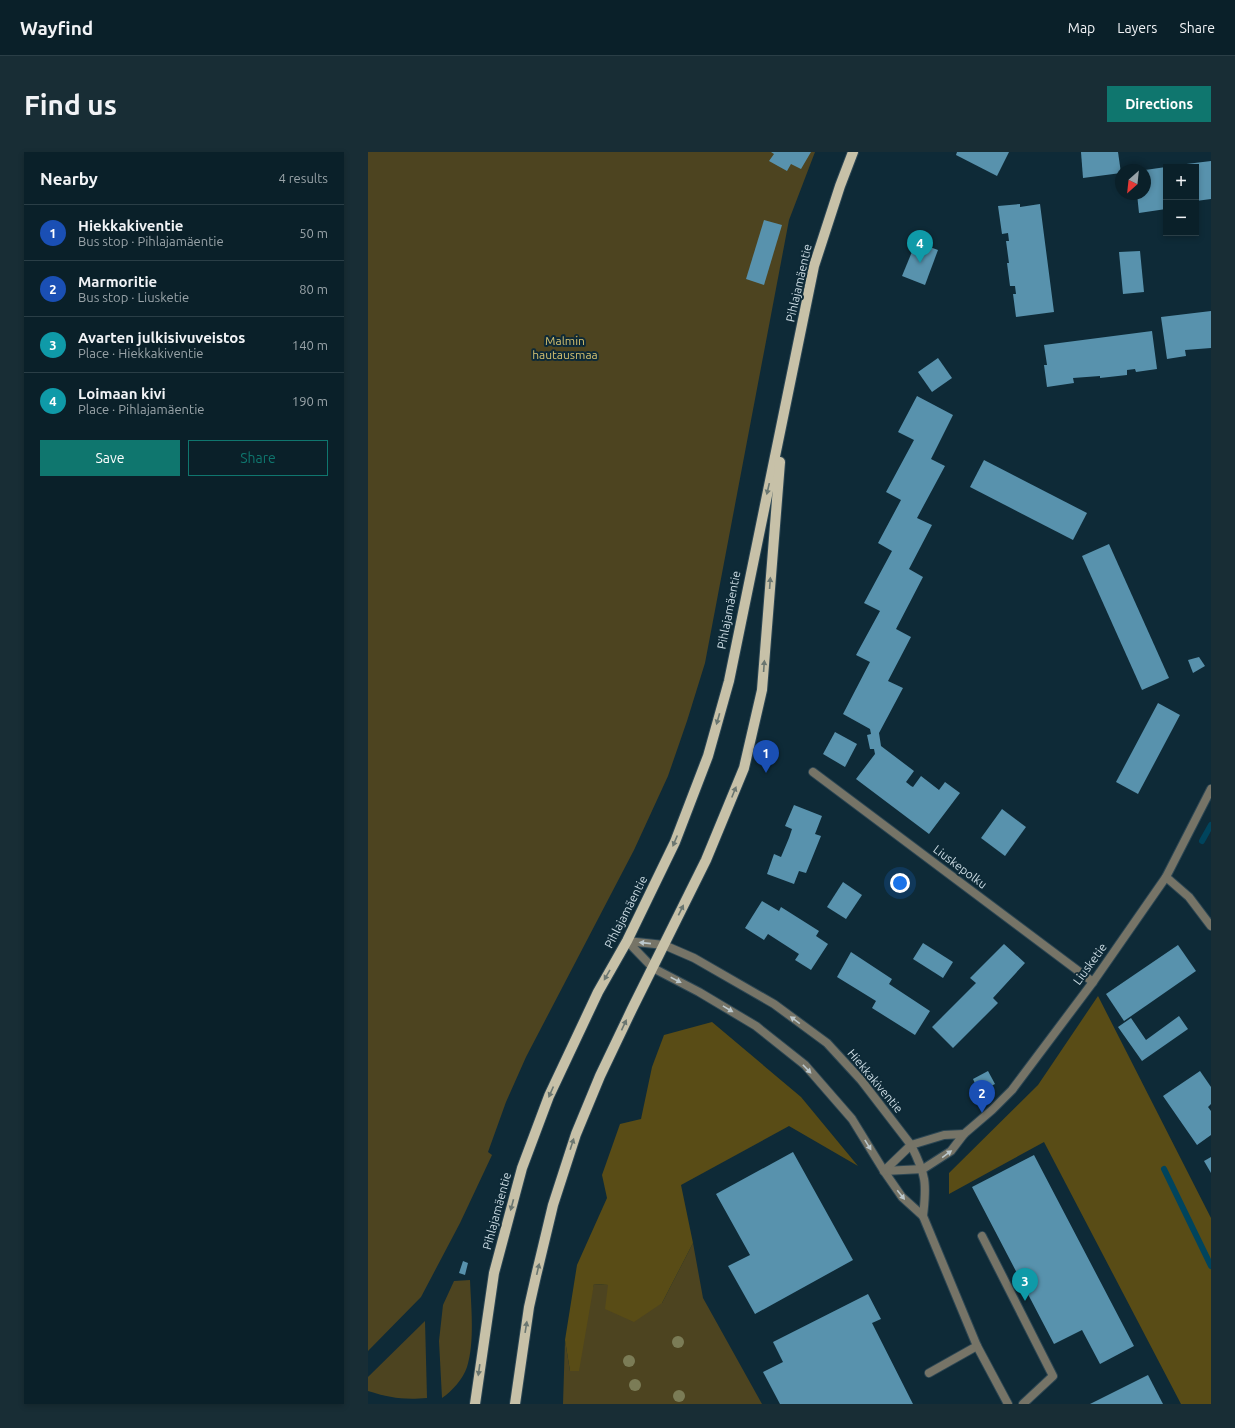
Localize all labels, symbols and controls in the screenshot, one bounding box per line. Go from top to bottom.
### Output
text: Wayfind [20,17,93,39]
text: Map [1068,20,1095,36]
text: Layers [1117,20,1157,36]
text: Share [1179,20,1215,36]
button: Directions [1107,86,1211,122]
text: Find us [24,89,117,120]
north arrow [1115,164,1151,200]
map controls [1163,164,1199,236]
button: + [1163,164,1199,200]
text: Nearby [40,169,98,188]
text: 4 results [278,171,328,185]
button: − [1163,200,1199,236]
text: Hiekkakiventie [78,217,184,234]
text: 1 [49,226,57,240]
text: 50 m [299,226,328,240]
pin: 4 [907,230,933,263]
text: Bus stop · Pihlajamäentie [78,234,224,248]
street label: Pihlajamäentie [783,243,814,323]
text: Marmoritie [78,273,157,290]
text: 2 [49,282,57,296]
text: 80 m [299,282,328,296]
text: Bus stop · Liusketie [78,290,189,304]
text: Avarten julkisivuveistos [78,329,245,346]
park label: Malmin hautausmaa [532,334,598,361]
text: 3 [49,338,57,352]
text: 140 m [292,338,328,352]
text: Place · Hiekkakiventie [78,346,203,360]
text: Loimaan kivi [78,385,166,402]
text: 4 [49,394,57,408]
text: 190 m [292,394,328,408]
text: Place · Pihlajamäentie [78,402,204,416]
button: Save [40,440,180,476]
button: Share [188,440,328,476]
one-way arrow [765,483,771,495]
street label: Pihlajamäentie [715,570,742,650]
one-way arrow [766,577,773,589]
one-way arrow [760,660,767,672]
one-way arrow [715,713,721,725]
pin: 1 [753,740,779,773]
one-way arrow [732,785,738,797]
one-way arrow [671,835,678,847]
street label: Liuskepolku [931,842,990,891]
street label: Pihlajamäentie [602,873,649,950]
your location [890,873,910,893]
one-way arrow [678,905,684,916]
one-way arrow [639,940,651,947]
street label: Liusketie [1070,941,1109,987]
one-way arrow [604,969,611,981]
one-way arrow [670,976,682,983]
one-way arrow [723,1005,733,1013]
one-way arrow [790,1016,801,1024]
one-way arrow [621,1019,627,1030]
street label: Hiekkakiventie [845,1046,906,1115]
one-way arrow [803,1064,812,1074]
pin: 2 [969,1080,995,1113]
one-way arrow [548,1086,554,1098]
one-way arrow [570,1138,576,1150]
one-way arrow [864,1140,872,1150]
one-way arrow [941,1150,952,1158]
street label: Pihlajamäentie [480,1171,513,1251]
one-way arrow [897,1190,906,1201]
one-way arrow [509,1200,515,1212]
one-way arrow [535,1263,541,1275]
pin: 3 [1012,1268,1038,1301]
one-way arrow [523,1321,529,1333]
one-way arrow [476,1364,482,1376]

